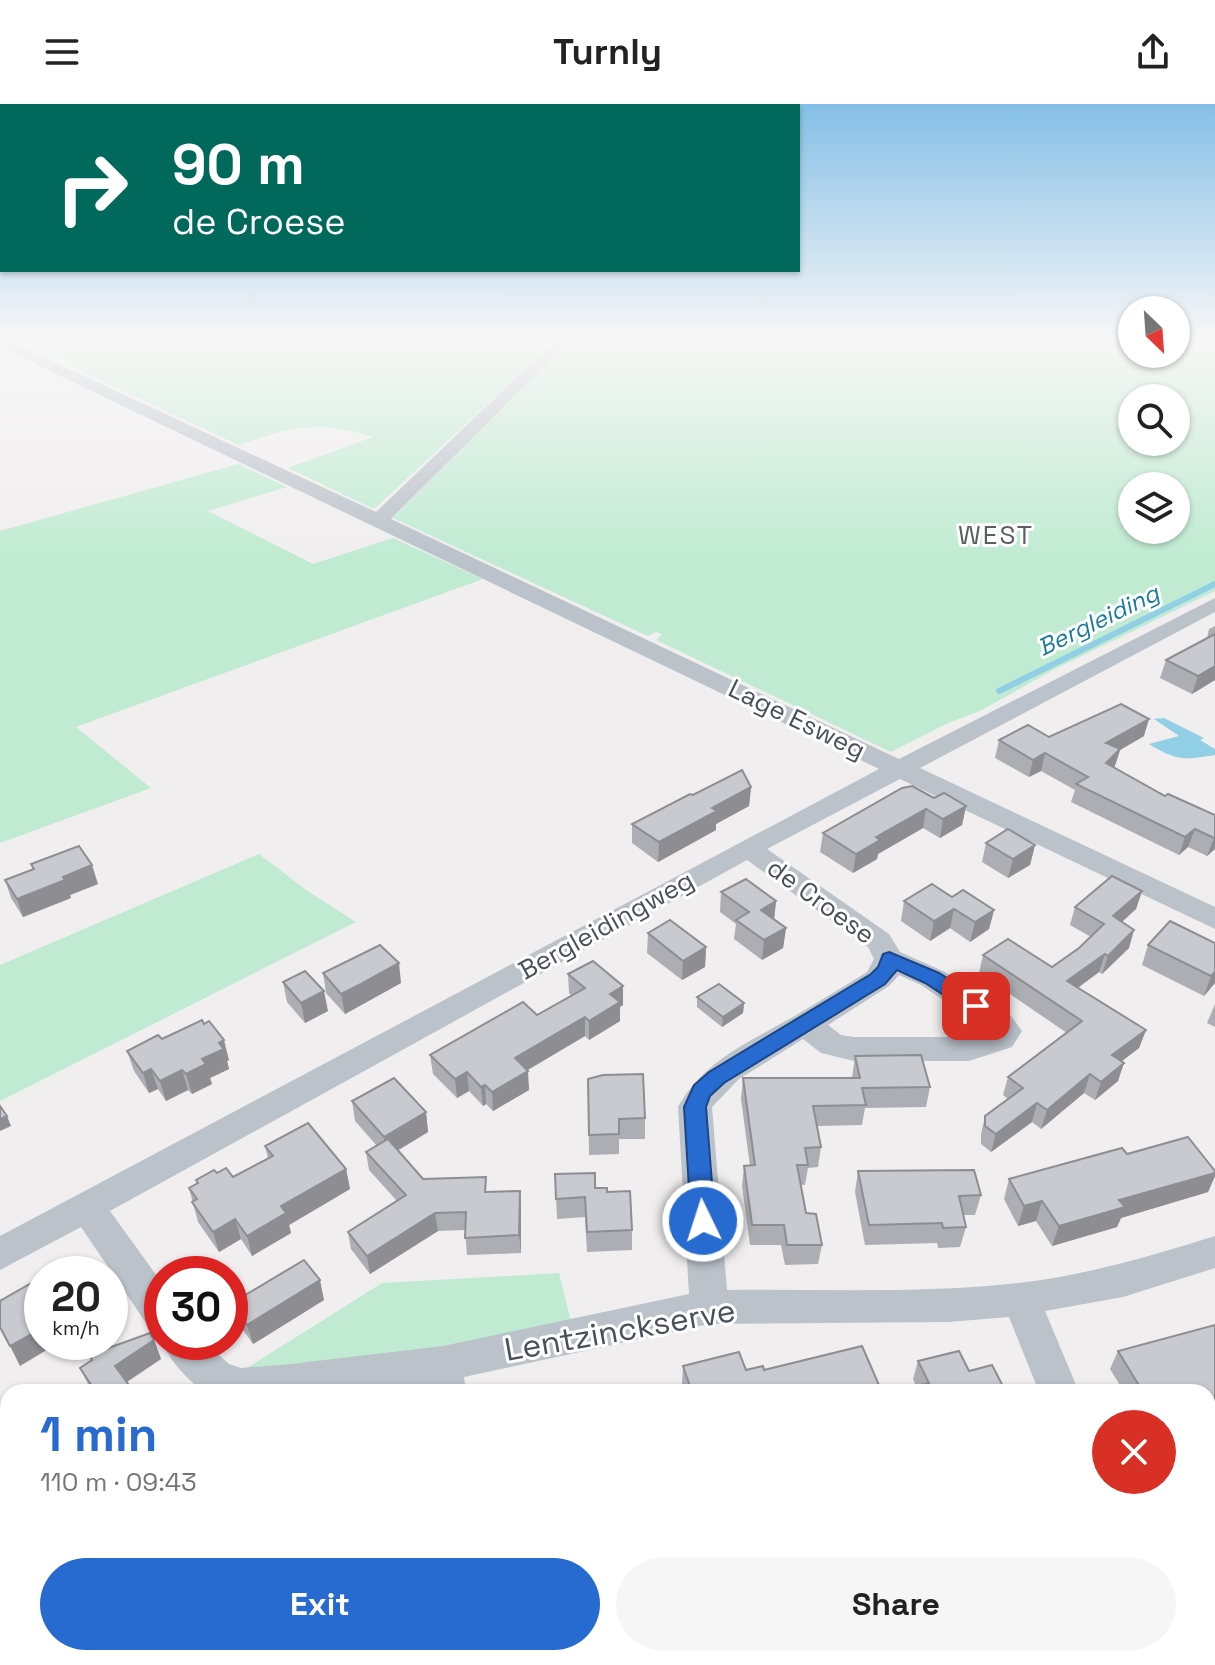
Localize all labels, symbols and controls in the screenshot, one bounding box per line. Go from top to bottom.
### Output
text: Turnly [553,29,662,75]
icon: menu [40,30,84,74]
icon: share [1131,30,1175,74]
text: 90 m [172,129,305,200]
icon: right [40,136,144,240]
text: de Croese [172,199,346,245]
north arrow [1118,296,1190,368]
map controls [1118,296,1190,544]
button: search [1118,384,1190,456]
button: layers [1118,472,1190,544]
district label: WEST [958,518,1034,552]
water label: Bergleiding [1032,577,1165,663]
street label: Lage Esweg [723,671,871,767]
street label: de Croese [760,850,882,952]
street label: Bergleidingweg [512,863,700,987]
pin [942,972,1010,1040]
icon: arrive [954,984,998,1028]
position arrow [661,1179,745,1263]
speed limit sign: 30 [144,1256,248,1360]
text: 20 [51,1272,101,1323]
street label: Lentzinckserve [501,1290,739,1370]
text: km/h [52,1315,100,1341]
text: 1 min [40,1404,157,1465]
button: close [1092,1410,1176,1494]
text: 110 m · 09:43 [40,1465,197,1499]
button: Exit [40,1558,600,1650]
button: Share [616,1558,1176,1650]

